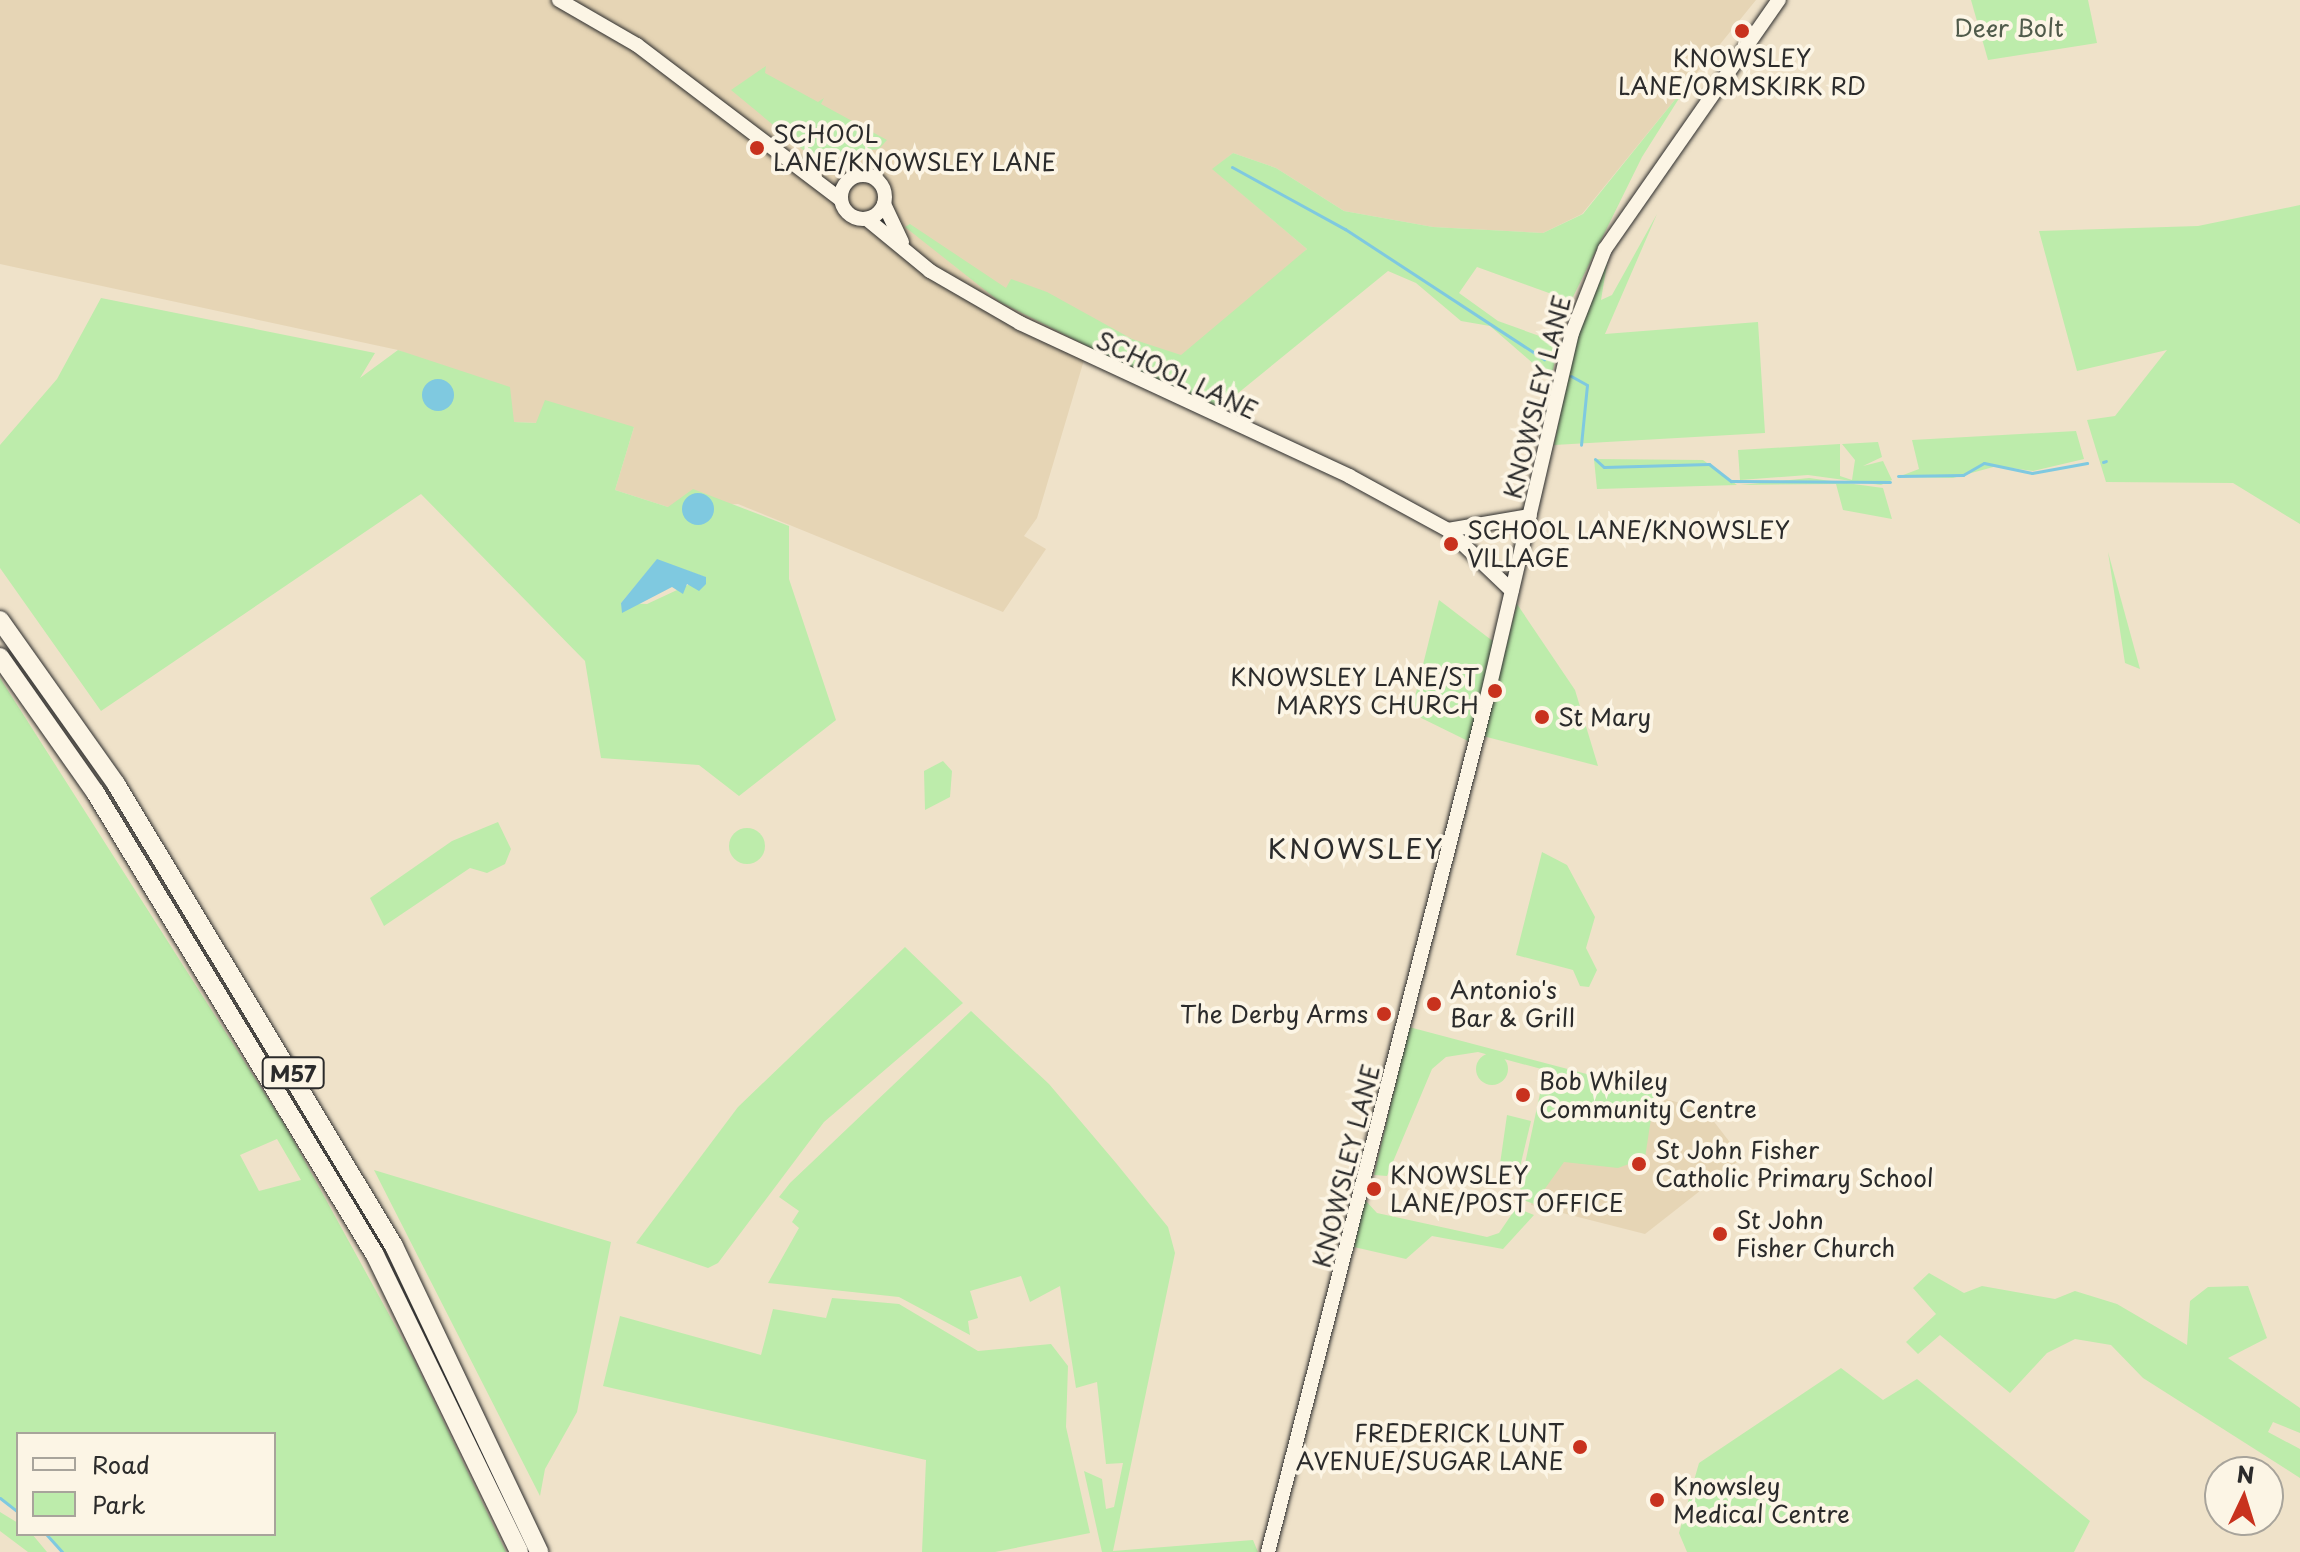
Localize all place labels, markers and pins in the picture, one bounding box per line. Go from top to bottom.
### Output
marker: KNOWSLEY LANE/ORMSKIRK RD [1733,22,1751,40]
place label: KNOWSLEY LANE/ORMSKIRK RD [1617,44,1867,100]
place label: SCHOOL LANE/KNOWSLEY LANE [773,120,1059,176]
marker: SCHOOL LANE/KNOWSLEY LANE [748,139,766,157]
place label: SCHOOL LANE/KNOWSLEY VILLAGE [1467,516,1793,572]
marker: SCHOOL LANE/KNOWSLEY VILLAGE [1442,535,1460,553]
place label: KNOWSLEY LANE/ST MARYS CHURCH [1227,663,1479,719]
marker: KNOWSLEY LANE/ST MARYS CHURCH [1486,682,1504,700]
place label: St Mary [1558,703,1652,731]
marker: St Mary [1533,708,1551,726]
place label: Antonio's Bar & Grill [1450,976,1575,1032]
marker: Antonio's Bar & Grill [1425,995,1443,1013]
place label: The Derby Arms [1176,1000,1368,1028]
marker: The Derby Arms [1375,1005,1393,1023]
place label: Bob Whiley Community Centre [1539,1067,1759,1123]
marker: Bob Whiley Community Centre [1514,1086,1532,1104]
place label: St John Fisher Catholic Primary School [1655,1136,1934,1192]
marker: St John Fisher Catholic Primary School [1630,1155,1648,1173]
place label: KNOWSLEY LANE/POST OFFICE [1390,1161,1624,1217]
marker: KNOWSLEY LANE/POST OFFICE [1365,1180,1383,1198]
place label: St John Fisher Church [1736,1206,1896,1262]
marker: St John Fisher Church [1711,1225,1729,1243]
place label: FREDERICK LUNT AVENUE/SUGAR LANE [1293,1419,1564,1475]
marker: FREDERICK LUNT AVENUE/SUGAR LANE [1571,1438,1589,1456]
place label: Knowsley Medical Centre [1673,1472,1850,1528]
marker: Knowsley Medical Centre [1648,1491,1666,1509]

